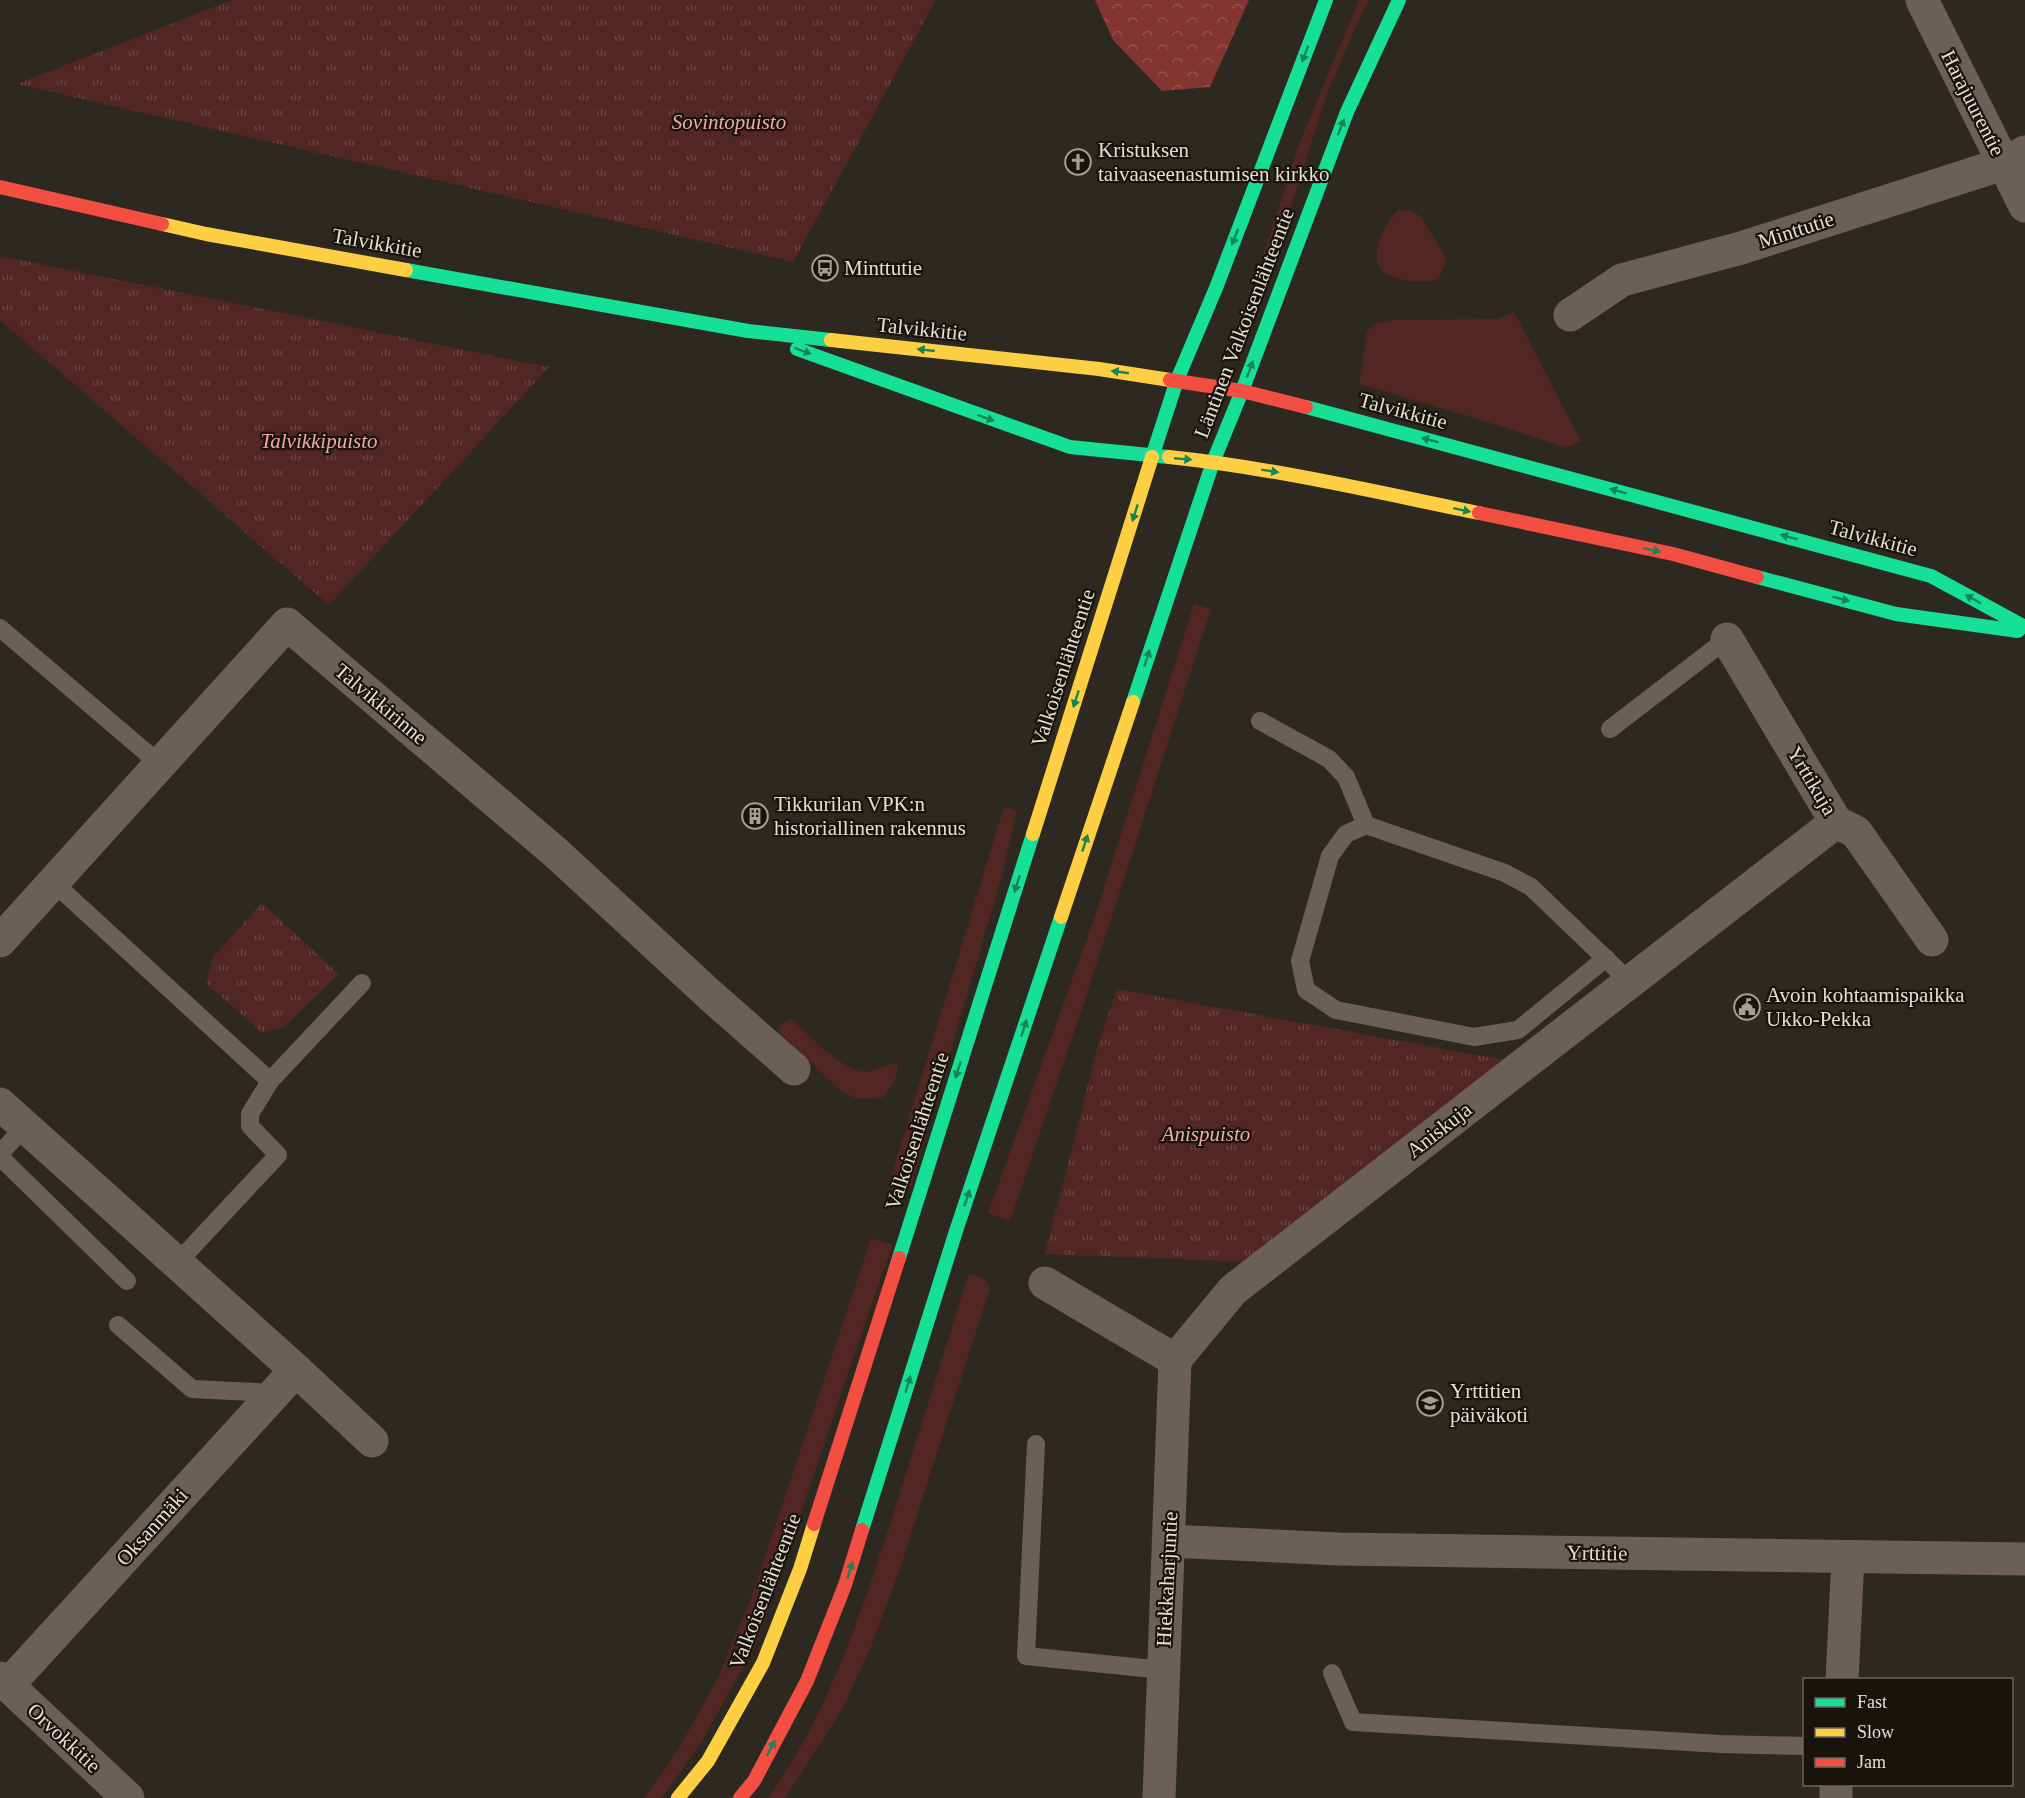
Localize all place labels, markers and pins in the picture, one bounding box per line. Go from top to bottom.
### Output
place label: Kristuksen taivaaseenastumisen kirkko [1098,138,1330,186]
church icon: Kristuksen taivaaseenastumisen kirkko [1063,147,1093,177]
bus stop icon: Minttutie [810,253,840,283]
place label: Minttutie [844,256,922,280]
place label: Tikkurilan VPK:n historiallinen rakennus [774,792,966,840]
building icon: Tikkurilan VPK:n historiallinen rakennus [740,801,770,831]
place label: Avoin kohtaamispaikka Ukko-Pekka [1766,983,1965,1031]
public building icon: Avoin kohtaamispaikka Ukko-Pekka [1732,992,1762,1022]
place label: Yrttitien päiväkoti [1450,1379,1528,1427]
school or university icon: Yrttitien päiväkoti [1415,1388,1445,1418]

